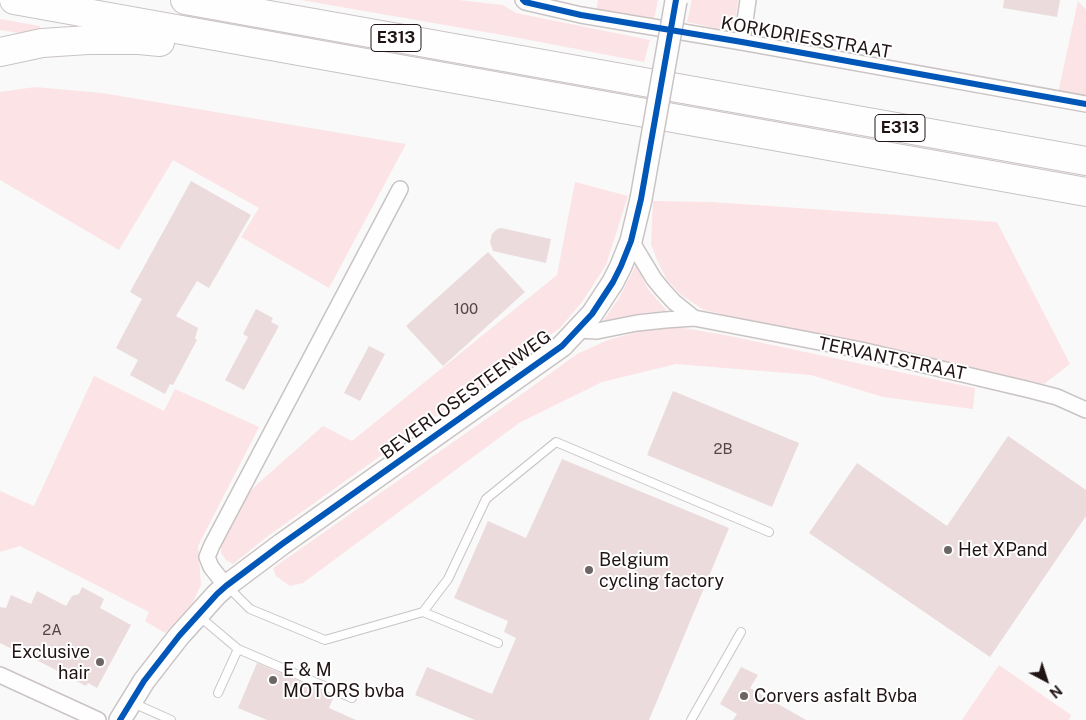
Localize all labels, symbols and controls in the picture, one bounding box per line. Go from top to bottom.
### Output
street label: KORKDRIESSTRAAT [719,12,893,64]
road number: E313 [371,24,421,52]
road number: E313 [875,115,925,142]
house number: 100 [454,300,478,318]
street label: BEVERLOSESTEENWEG [377,326,555,464]
street label: TERVANTSTRAAT [816,333,968,385]
house number: 2B [714,440,732,458]
place label: Het XPand [958,539,1048,561]
marker: Het XPand [942,544,954,556]
place label: Belgium cycling factory [599,549,724,592]
marker: Belgium cycling factory [583,564,595,576]
house number: 2A [42,621,62,639]
place label: Exclusive hair [11,641,90,684]
north arrow [1021,655,1071,705]
marker: Exclusive hair [94,656,106,668]
place label: E & M MOTORS bvba [283,659,405,702]
marker: E & M MOTORS bvba [267,674,279,686]
text: N [1046,682,1065,701]
place label: Corvers asfalt Bvba [754,685,917,707]
marker: Corvers asfalt Bvba [738,690,750,702]

